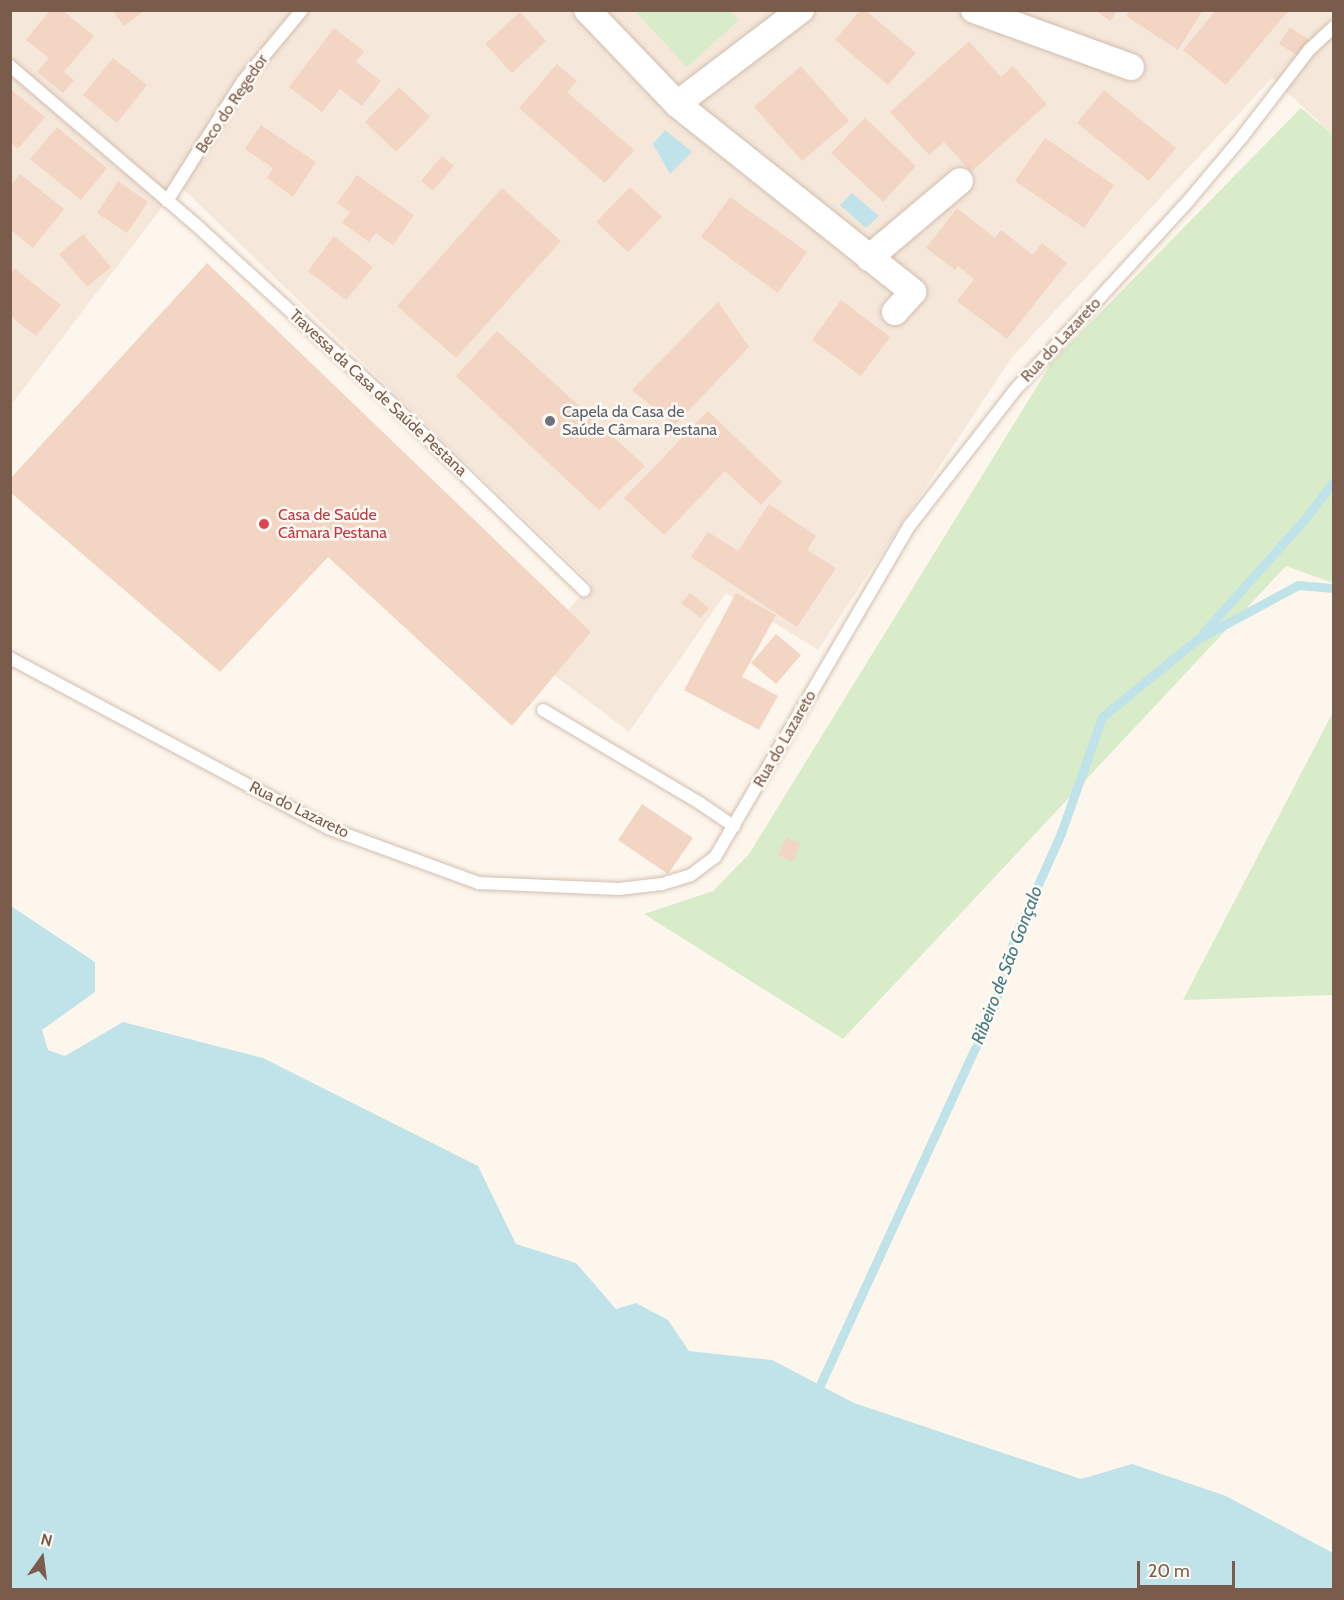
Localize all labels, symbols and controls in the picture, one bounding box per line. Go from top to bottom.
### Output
street label: Beco do Regedor [192,51,272,157]
street label: Rua do Lazareto [1017,294,1105,386]
street label: Travessa da Casa de Saúde Pestana [285,306,471,480]
place label: Capela da Casa de Saúde Câmara Pestana [562,402,717,440]
marker: Capela da Casa de Saúde Câmara Pestana [543,414,557,428]
place label: Casa de Saúde Câmara Pestana [278,505,387,543]
marker: Casa de Saúde Câmara Pestana [255,515,273,533]
street label: Rua do Lazareto [750,687,820,791]
street label: Rua do Lazareto [246,778,352,842]
water label: Ribeiro de São Gonçalo [967,883,1047,1047]
north arrow [12,1528,72,1588]
text: N [39,1529,54,1551]
scale bar [1140,1549,1238,1587]
text: 20 m [1148,1560,1190,1582]

